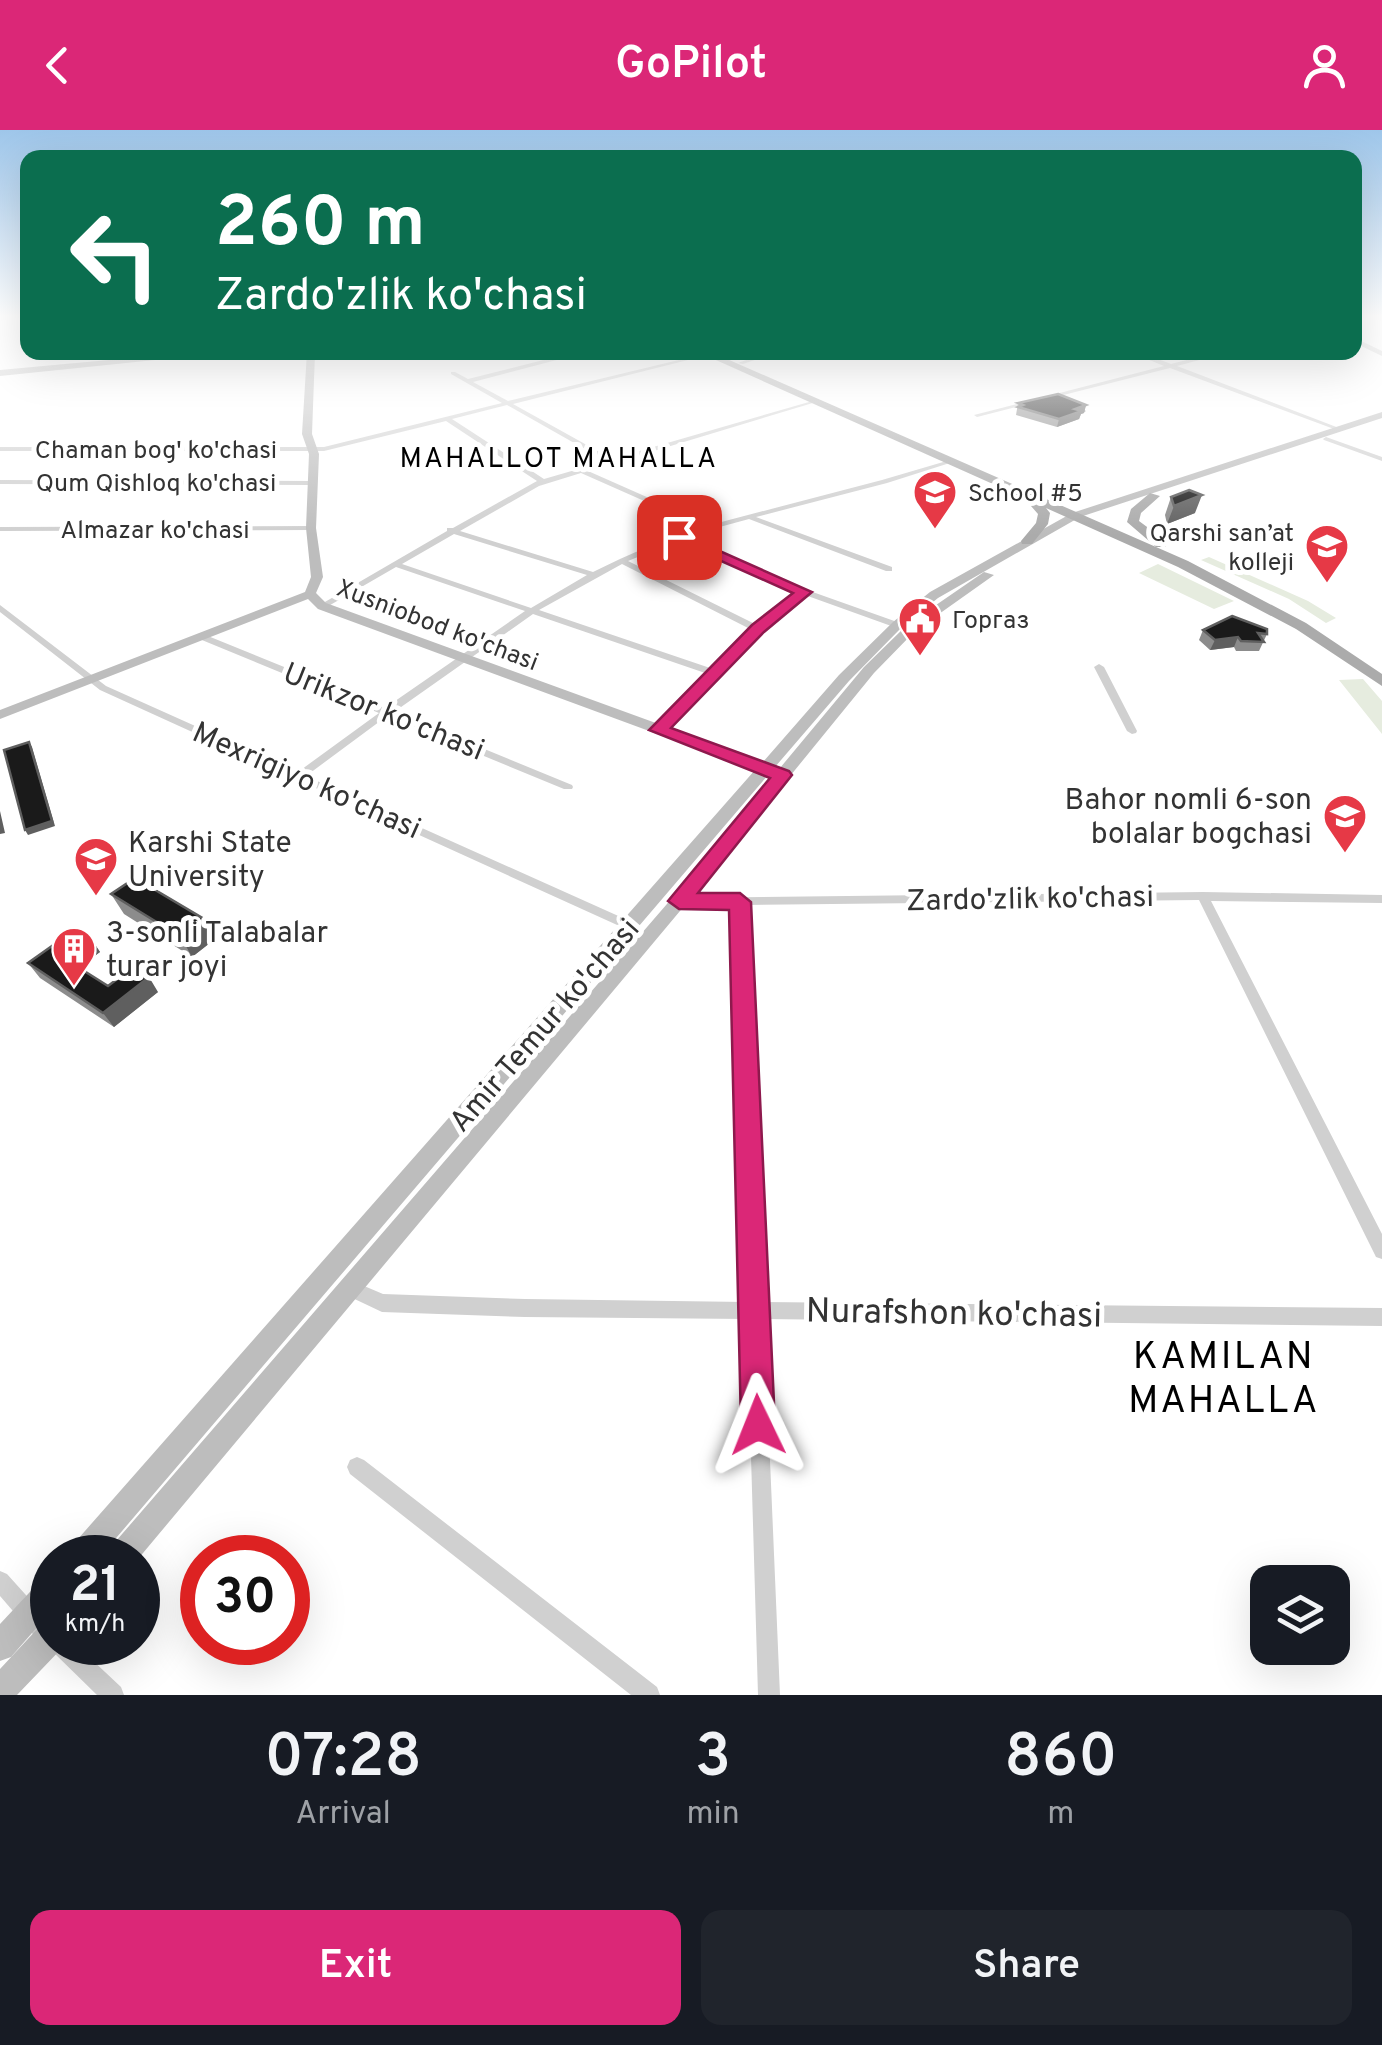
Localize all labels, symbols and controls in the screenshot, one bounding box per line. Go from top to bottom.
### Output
text: GoPilot [615,37,767,94]
icon: back [30,38,85,93]
icon: person [1297,38,1352,93]
text: 260 m [215,182,426,271]
icon: left [50,190,180,320]
text: Zardo'zlik ko'chasi [215,269,587,326]
street label: Chaman bog' ko'chasi [35,436,277,468]
district label: MAHALLOT MAHALLA [400,442,718,478]
street label: Qum Qishloq ko'chasi [36,469,276,501]
school or university icon: School #5 [912,469,958,530]
place label: School #5 [968,479,1083,511]
pin [637,495,722,580]
icon: arrive [652,510,707,565]
street label: Almazar ko'chasi [60,516,250,548]
place label: Qarshi san’at kolleji [1150,519,1294,580]
school or university icon: Qarshi san’at kolleji [1304,523,1350,584]
street label: Xusniobod ko'chasi [331,574,542,680]
public building icon: Горгаз [897,596,943,657]
place label: Горгаз [952,606,1030,638]
street label: Urikzor ko'chasi [277,656,489,770]
street label: Mexrigiyo ko'chasi [186,715,426,849]
place label: Bahor nomli 6-son bolalar bogchasi [1065,783,1312,854]
school or university icon: Bahor nomli 6-son bolalar bogchasi [1322,793,1368,854]
place label: Karshi State University [128,826,292,897]
school or university icon: Karshi State University [73,836,119,897]
street label: Zardo'zlik ko'chasi [906,880,1154,921]
street label: Amir Temur ko'chasi [443,912,649,1141]
place label: 3-sonli Talabalar turar joyi [106,916,329,987]
building icon: 3-sonli Talabalar turar joyi [51,926,97,987]
street label: Nurafshon ko'chasi [805,1290,1103,1340]
district label: KAMILAN MAHALLA [1128,1334,1320,1427]
position arrow [706,1373,810,1477]
speed limit sign: 30 [180,1535,310,1665]
text: 21 [70,1556,120,1619]
map controls [1250,1565,1350,1665]
button: layers [1250,1565,1350,1665]
text: km/h [65,1609,125,1641]
text: 07:28 [265,1722,422,1798]
text: 3 [695,1722,731,1798]
text: 860 [1004,1722,1117,1798]
text: Arrival [296,1795,391,1835]
text: min [686,1795,740,1835]
text: m [1047,1795,1074,1835]
button: Exit [30,1910,681,2025]
button: Share [701,1910,1352,2025]

